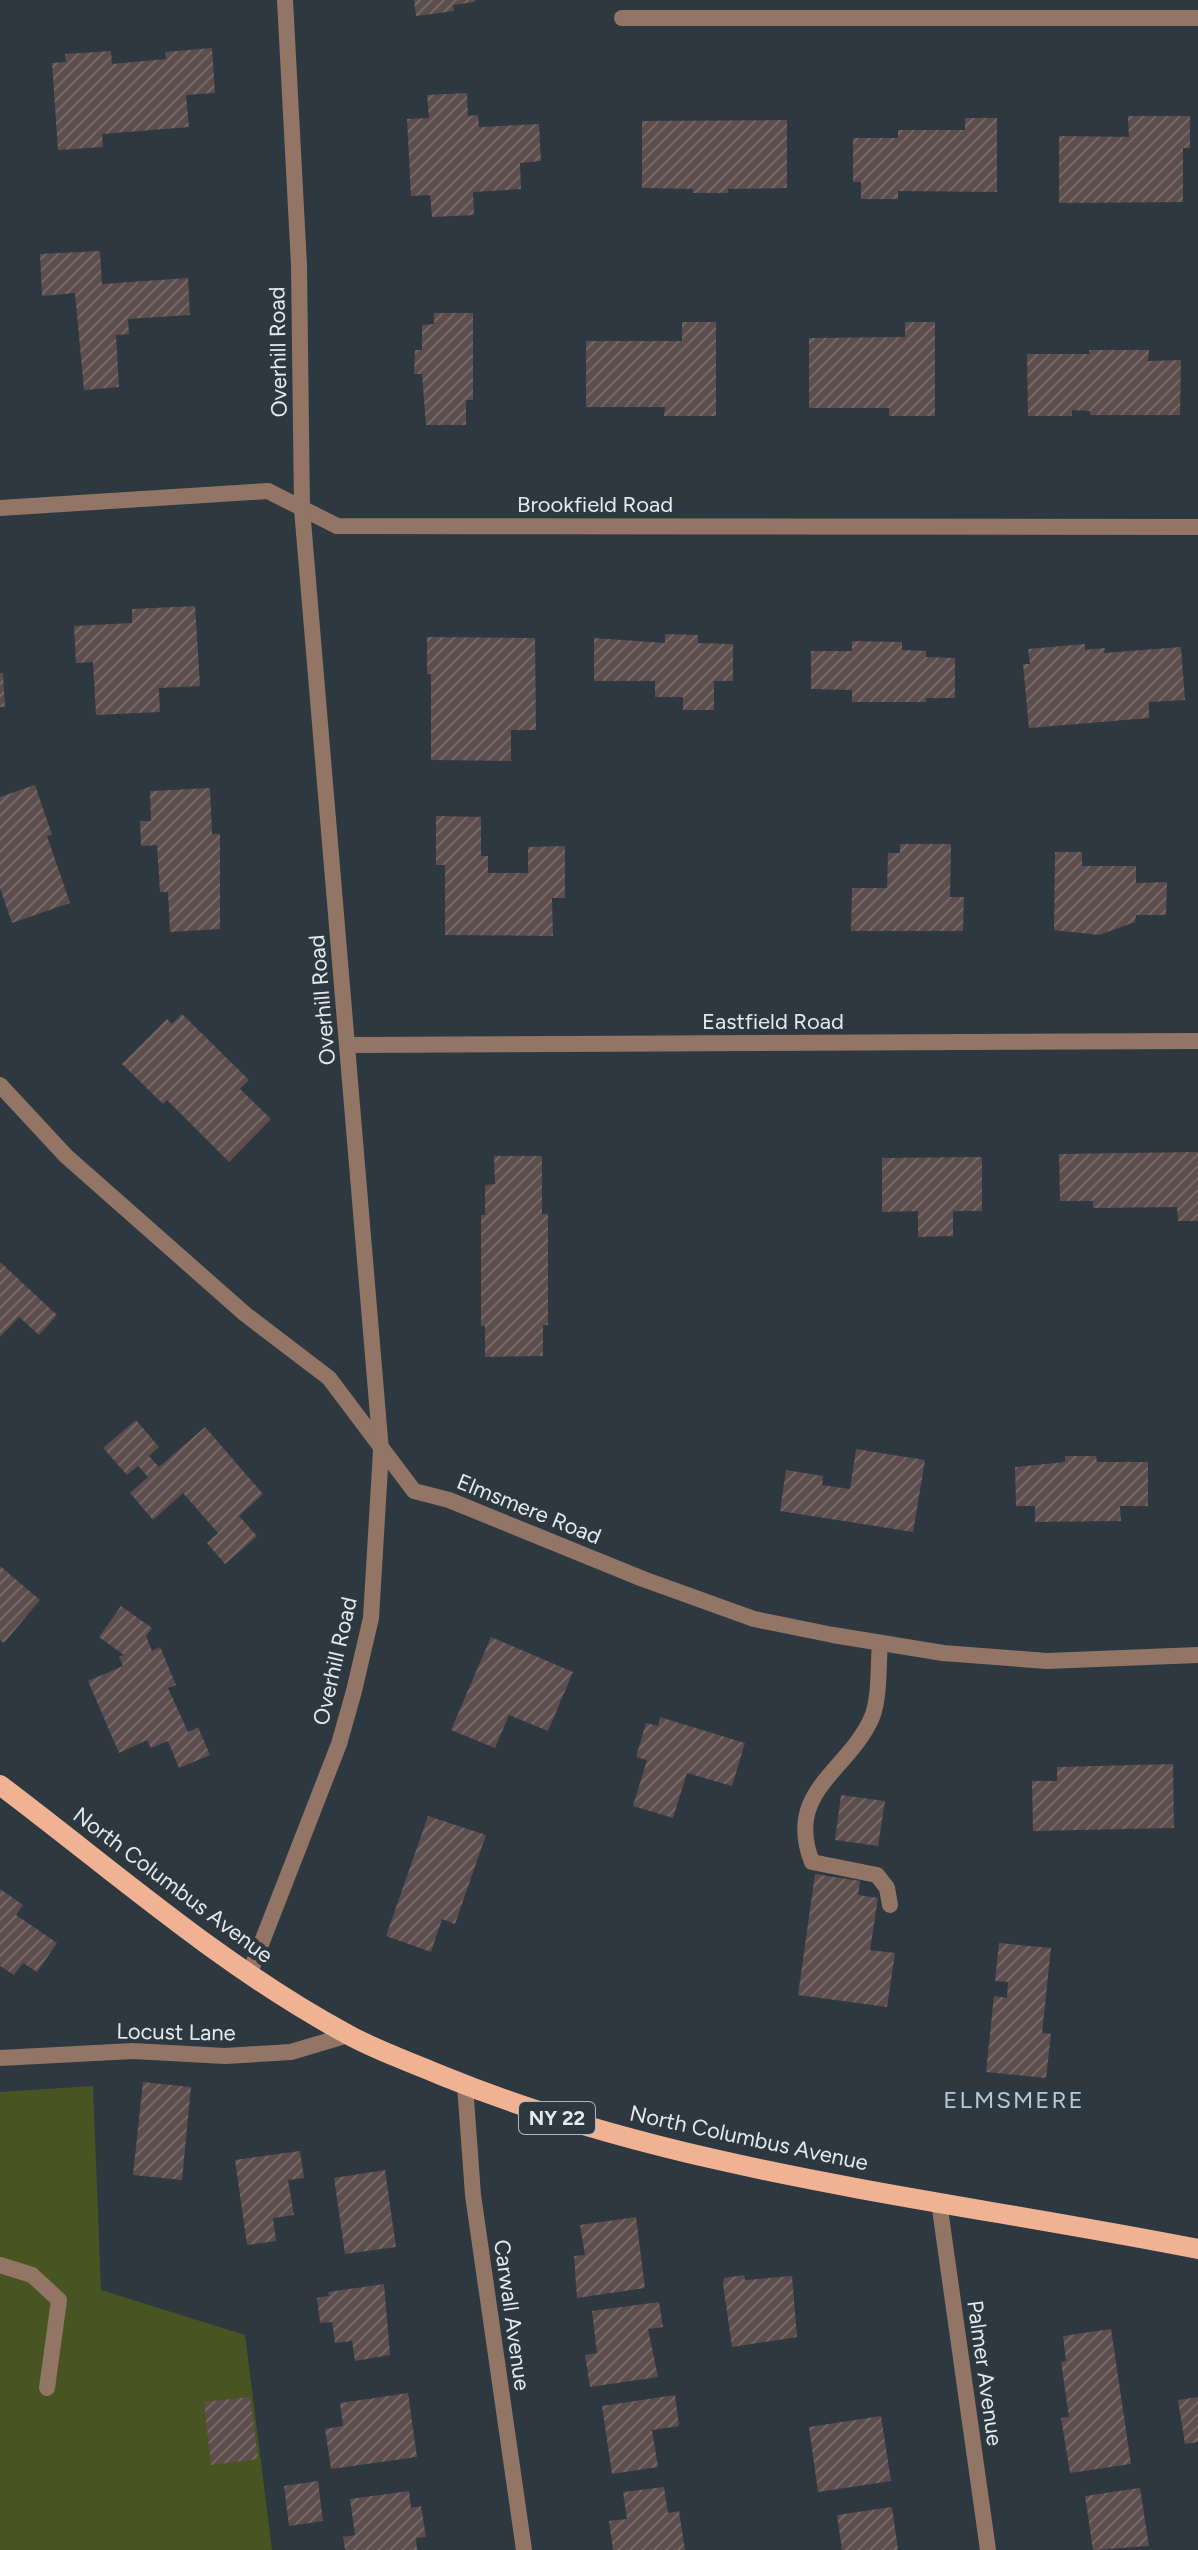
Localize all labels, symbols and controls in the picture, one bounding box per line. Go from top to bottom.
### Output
street label: Overhill Road [263,286,293,418]
street label: Brookfield Road [517,491,673,518]
street label: Overhill Road [303,934,341,1066]
street label: Eastfield Road [702,1008,844,1035]
street label: Elmsmere Road [453,1468,605,1550]
street label: Overhill Road [307,1594,363,1728]
street label: North Columbus Avenue [68,1801,278,1969]
street label: Locust Lane [116,2017,236,2047]
district label: ELMSMERE [943,2085,1085,2114]
street label: North Columbus Avenue [627,2100,871,2176]
road number: NY 22 [519,2102,595,2134]
street label: Carwall Avenue [488,2238,536,2392]
street label: Palmer Avenue [961,2299,1009,2447]

